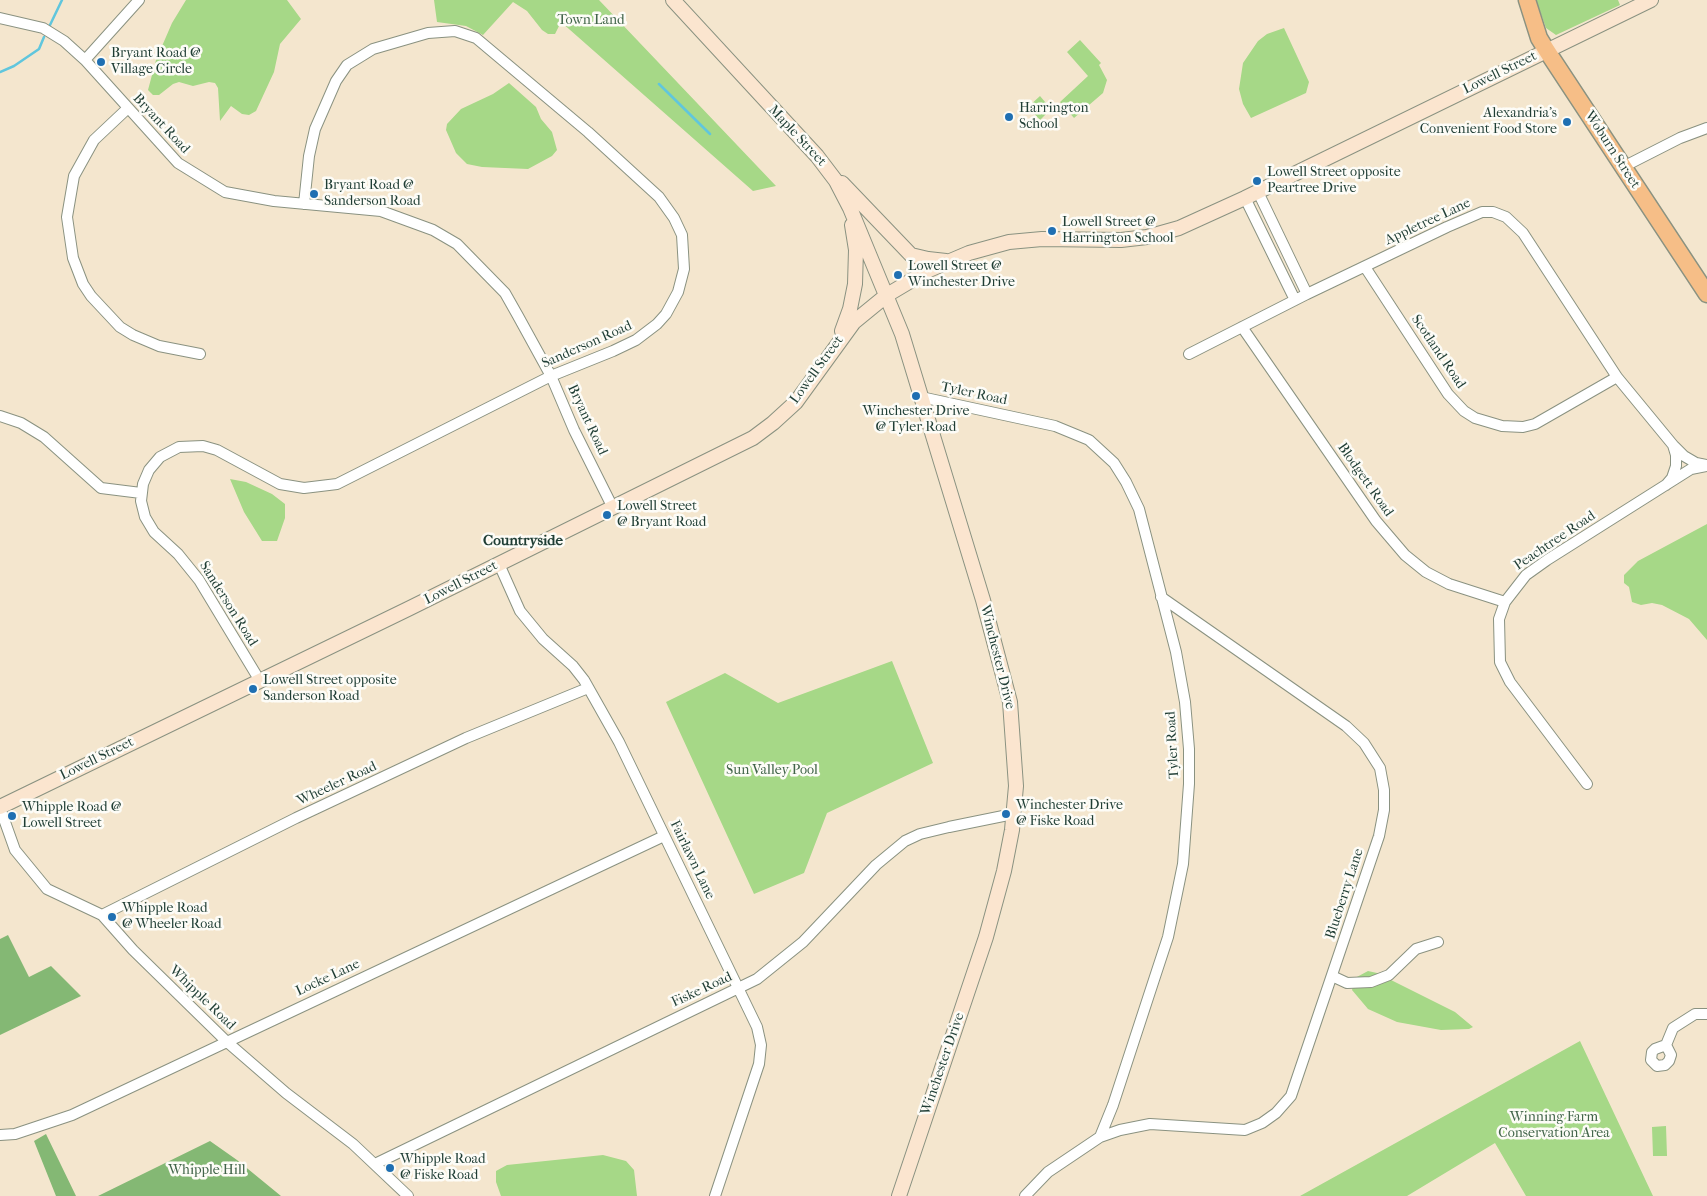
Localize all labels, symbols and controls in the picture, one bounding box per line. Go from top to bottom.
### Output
park label: Town Land [557,13,625,29]
place label: Bryant Road @ Village Circle [111,46,200,78]
street label: Lowell Street [1460,48,1540,98]
marker: Bryant Road @ Village Circle [95,56,107,68]
street label: Bryant Road [129,90,193,158]
place label: Harrington School [1019,101,1089,134]
street label: Maple Street [764,102,830,170]
place label: Alexandria's Convenient Food Store [1420,106,1557,138]
street label: Woburn Street [1581,108,1643,192]
marker: Harrington School [1003,111,1015,123]
marker: Alexandria's Convenient Food Store [1561,116,1573,128]
place label: Lowell Street opposite Peartree Drive [1267,165,1401,198]
marker: Lowell Street opposite Peartree Drive [1251,175,1263,187]
place label: Bryant Road @ Sanderson Road [324,178,421,210]
marker: Bryant Road @ Sanderson Road [308,188,320,200]
street label: Appletree Lane [1383,195,1473,249]
place label: Lowell Street @ Harrington School [1062,215,1174,248]
marker: Lowell Street @ Harrington School [1046,225,1058,237]
place label: Lowell Street @ Winchester Drive [908,259,1015,292]
marker: Lowell Street @ Winchester Drive [892,269,904,281]
street label: Scotland Road [1407,312,1469,392]
street label: Sanderson Road [539,318,635,372]
street label: Lowell Street [787,333,847,407]
street label: Tyler Road [939,379,1009,409]
street label: Bryant Road [563,382,611,458]
marker: Winchester Drive @ Tyler Road [910,390,922,402]
place label: Winchester Drive @ Tyler Road [863,404,969,437]
street label: Blodgett Road [1333,440,1397,520]
place label: Lowell Street @ Bryant Road [617,499,706,532]
street label: Peachtree Road [1511,508,1599,574]
marker: Lowell Street @ Bryant Road [601,509,613,521]
district label: Countryside [483,532,563,550]
street label: Lowell Street [422,557,500,609]
street label: Sanderson Road [195,559,261,649]
street label: Winchester Drive [976,603,1018,711]
place label: Lowell Street opposite Sanderson Road [263,673,397,706]
marker: Lowell Street opposite Sanderson Road [247,683,259,695]
street label: Tyler Road [1163,711,1183,779]
street label: Lowell Street [57,734,137,784]
street label: Wheeler Road [294,758,380,810]
park label: Sun Valley Pool [726,763,818,779]
place label: Winchester Drive @ Fiske Road [1016,798,1123,830]
place label: Whipple Road @ Lowell Street [22,800,121,832]
marker: Winchester Drive @ Fiske Road [1000,808,1012,820]
marker: Whipple Road @ Lowell Street [6,810,18,822]
street label: Fairlawn Lane [666,818,718,902]
street label: Blueberry Lane [1322,847,1368,941]
place label: Whipple Road @ Wheeler Road [122,901,222,934]
marker: Whipple Road @ Wheeler Road [106,911,118,923]
street label: Locke Lane [293,956,363,1000]
street label: Whipple Road [165,962,239,1034]
street label: Fiske Road [669,969,735,1011]
street label: Winchester Drive [918,1011,968,1117]
park label: Winning Farm Conservation Area [1498,1110,1610,1142]
place label: Whipple Road @ Fiske Road [400,1152,486,1184]
marker: Whipple Road @ Fiske Road [384,1162,396,1174]
park label: Whipple Hill [168,1163,246,1179]

